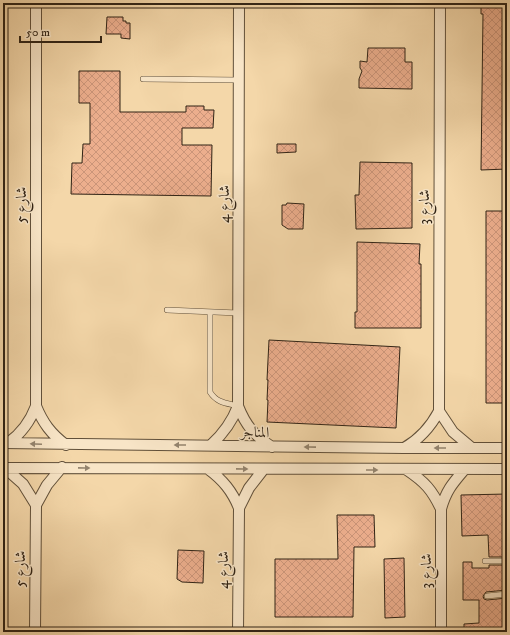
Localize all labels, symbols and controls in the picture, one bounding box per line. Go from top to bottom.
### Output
scale bar [20,18,101,44]
text: 50 m [26,25,50,40]
street label: شارع 4 [215,185,237,223]
street label: شارع 5 [12,187,34,223]
street label: شارع 3 [415,190,437,224]
street label: المناجر [238,423,270,442]
one-way arrow [30,441,42,448]
one-way arrow [173,442,186,448]
one-way arrow [304,444,316,451]
one-way arrow [433,445,446,451]
one-way arrow [78,465,91,471]
one-way arrow [236,466,249,472]
one-way arrow [366,467,379,473]
street label: شارع 5 [11,551,33,587]
street label: شارع 4 [214,551,236,589]
street label: شارع 3 [417,554,439,588]

